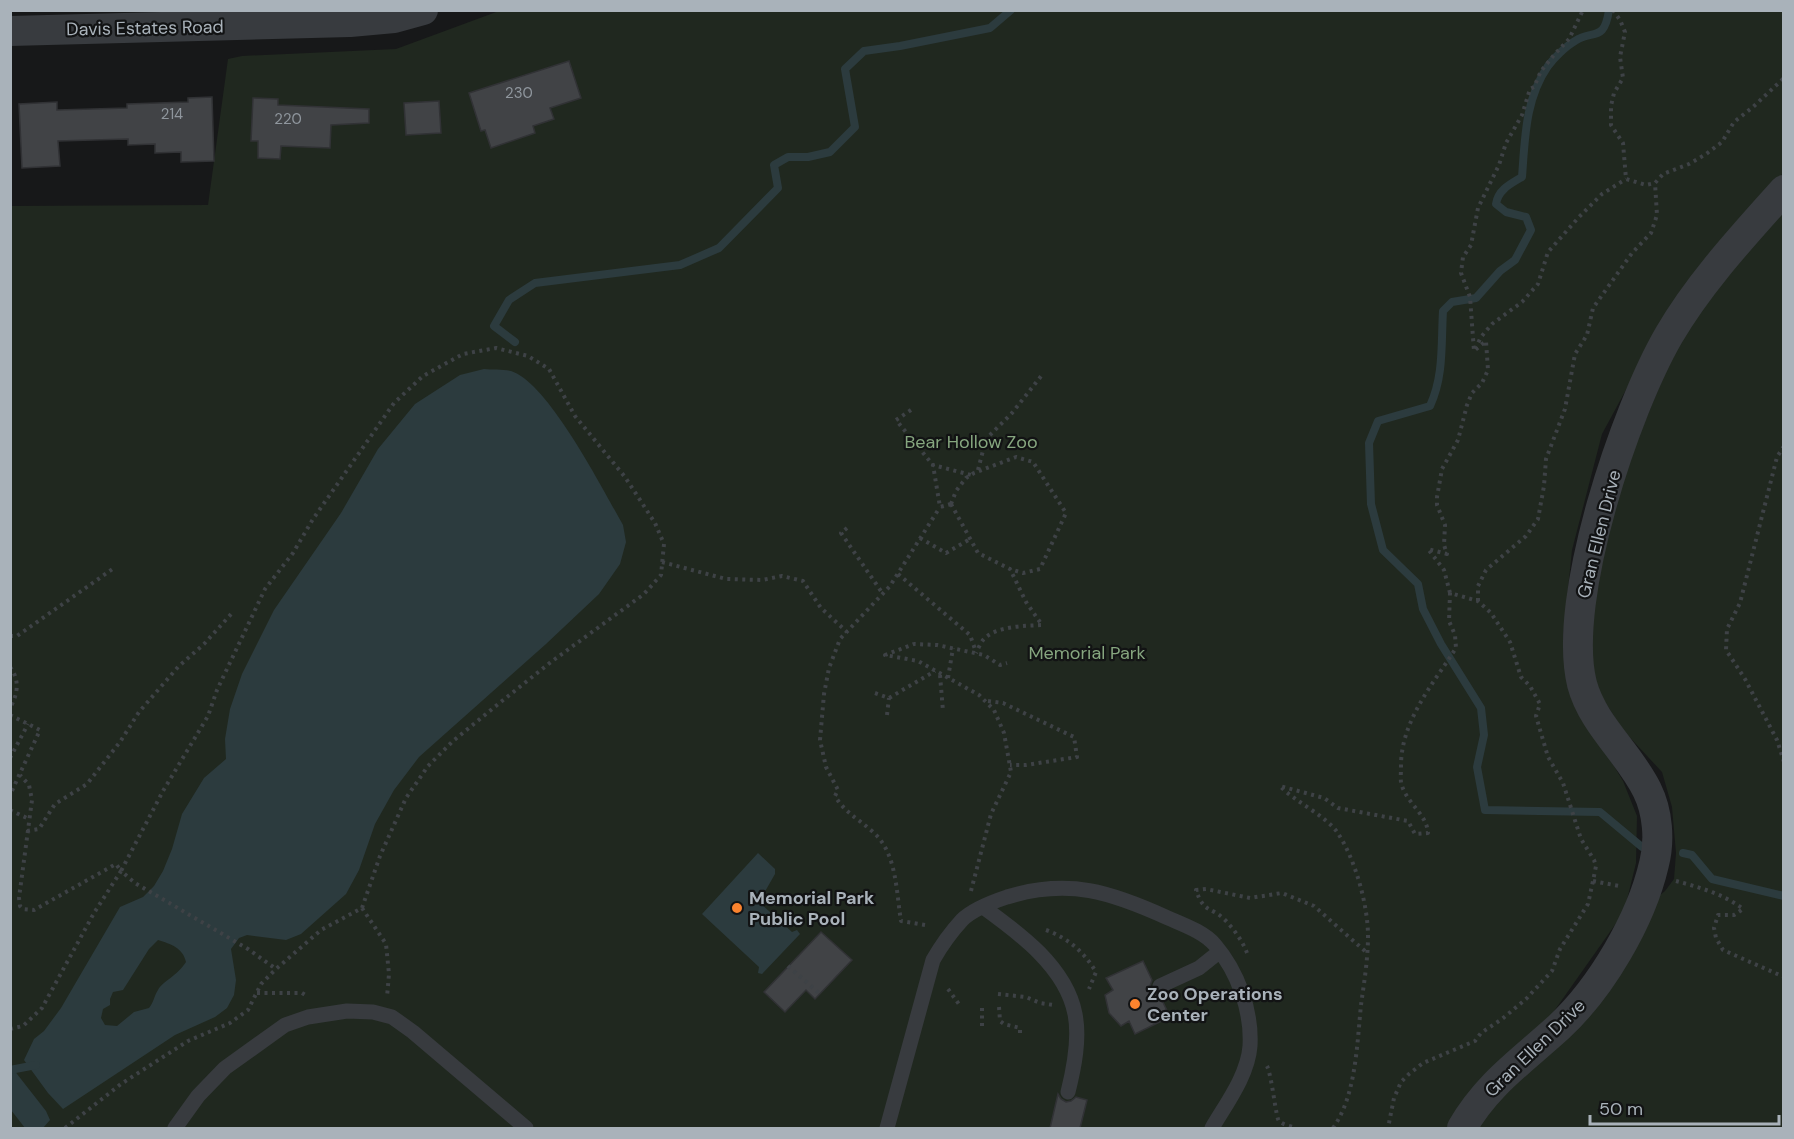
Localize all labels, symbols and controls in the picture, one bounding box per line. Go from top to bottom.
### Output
street label: Davis Estates Road [66,15,224,41]
house number: 230 [505,83,533,103]
house number: 214 [161,104,183,124]
house number: 220 [274,109,302,129]
park label: Bear Hollow Zoo [904,430,1038,454]
street label: Gran Ellen Drive [1571,467,1627,601]
park label: Memorial Park [1028,641,1146,665]
place label: Memorial Park Public Pool [749,886,875,931]
marker: Memorial Park Public Pool [730,901,744,915]
place label: Zoo Operations Center [1147,982,1283,1027]
street label: Gran Ellen Drive [1479,994,1591,1102]
marker: Zoo Operations Center [1128,997,1142,1011]
scale bar [1590,1088,1779,1126]
text: 50 m [1599,1097,1643,1121]

